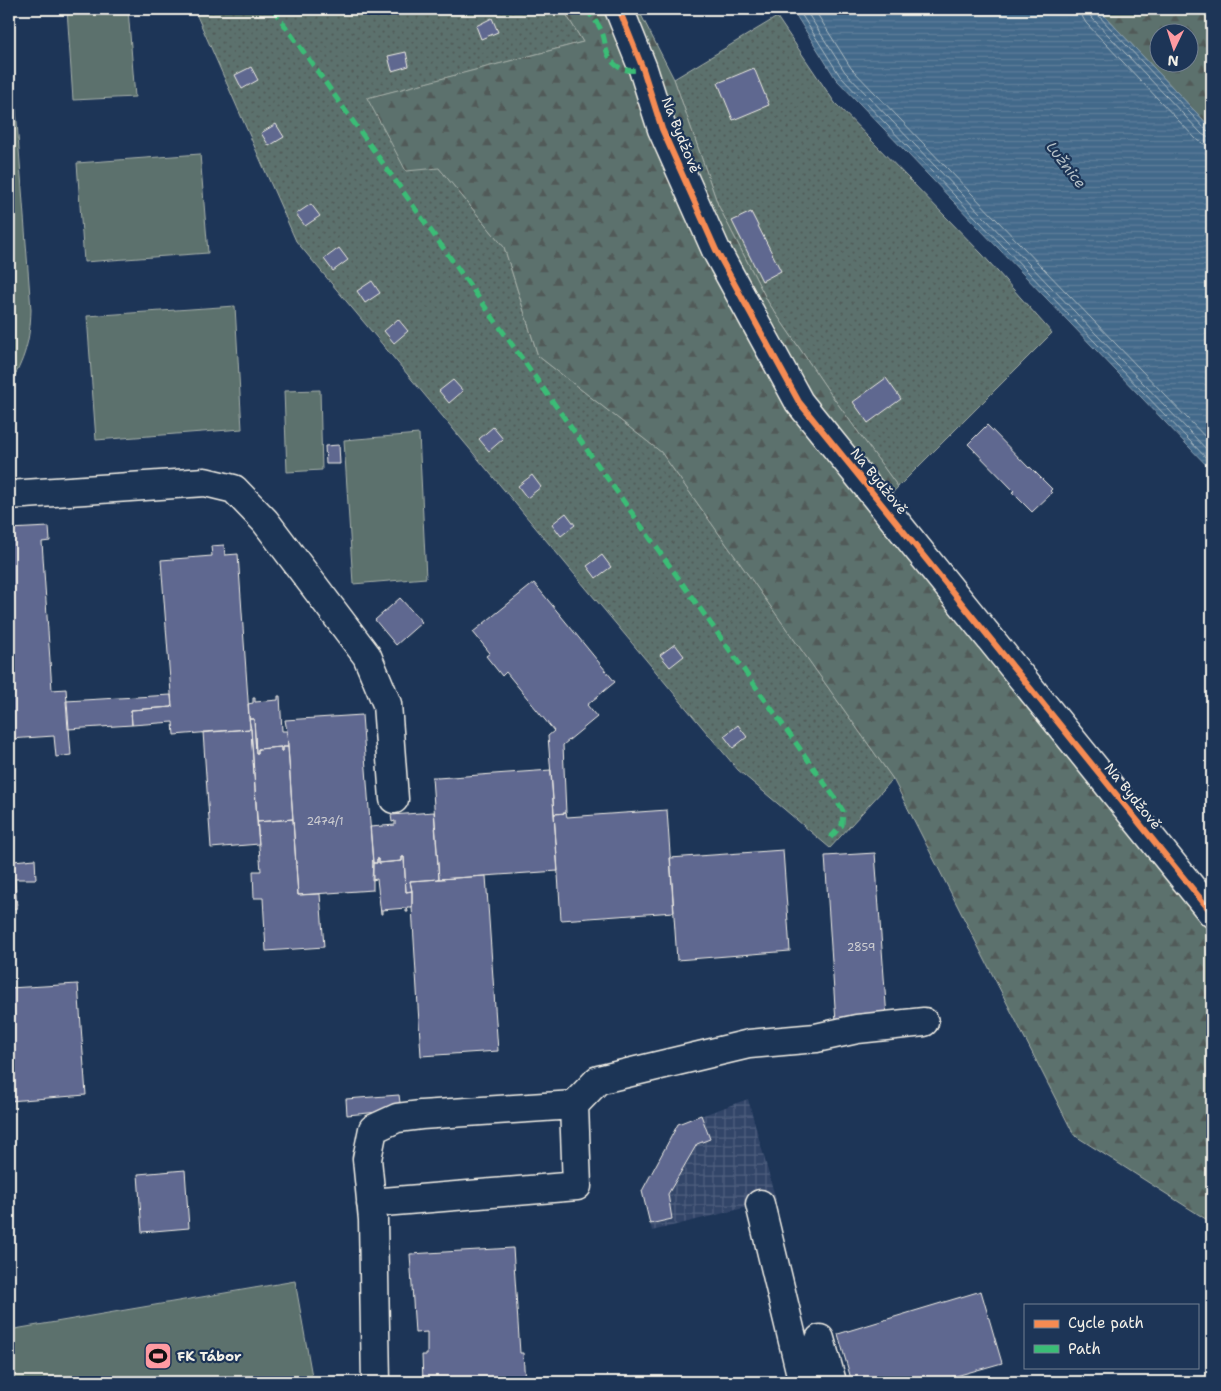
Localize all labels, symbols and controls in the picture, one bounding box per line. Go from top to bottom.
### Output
north arrow [1148,22,1198,72]
text: N [1167,52,1179,70]
street label: Na Bydžově [658,94,704,176]
water label: Lužnice [1041,138,1091,192]
street label: Na Bydžově [847,444,911,518]
street label: Na Bydžově [1101,759,1165,833]
house number: 2474/1 [306,814,344,829]
house number: 2859 [847,940,875,955]
legend [1024,1304,1198,1368]
text: Cycle path [1068,1313,1144,1333]
text: Path [1068,1339,1101,1359]
sports icon: FK Tábor [143,1341,173,1371]
place label: FK Tábor [177,1347,242,1365]

